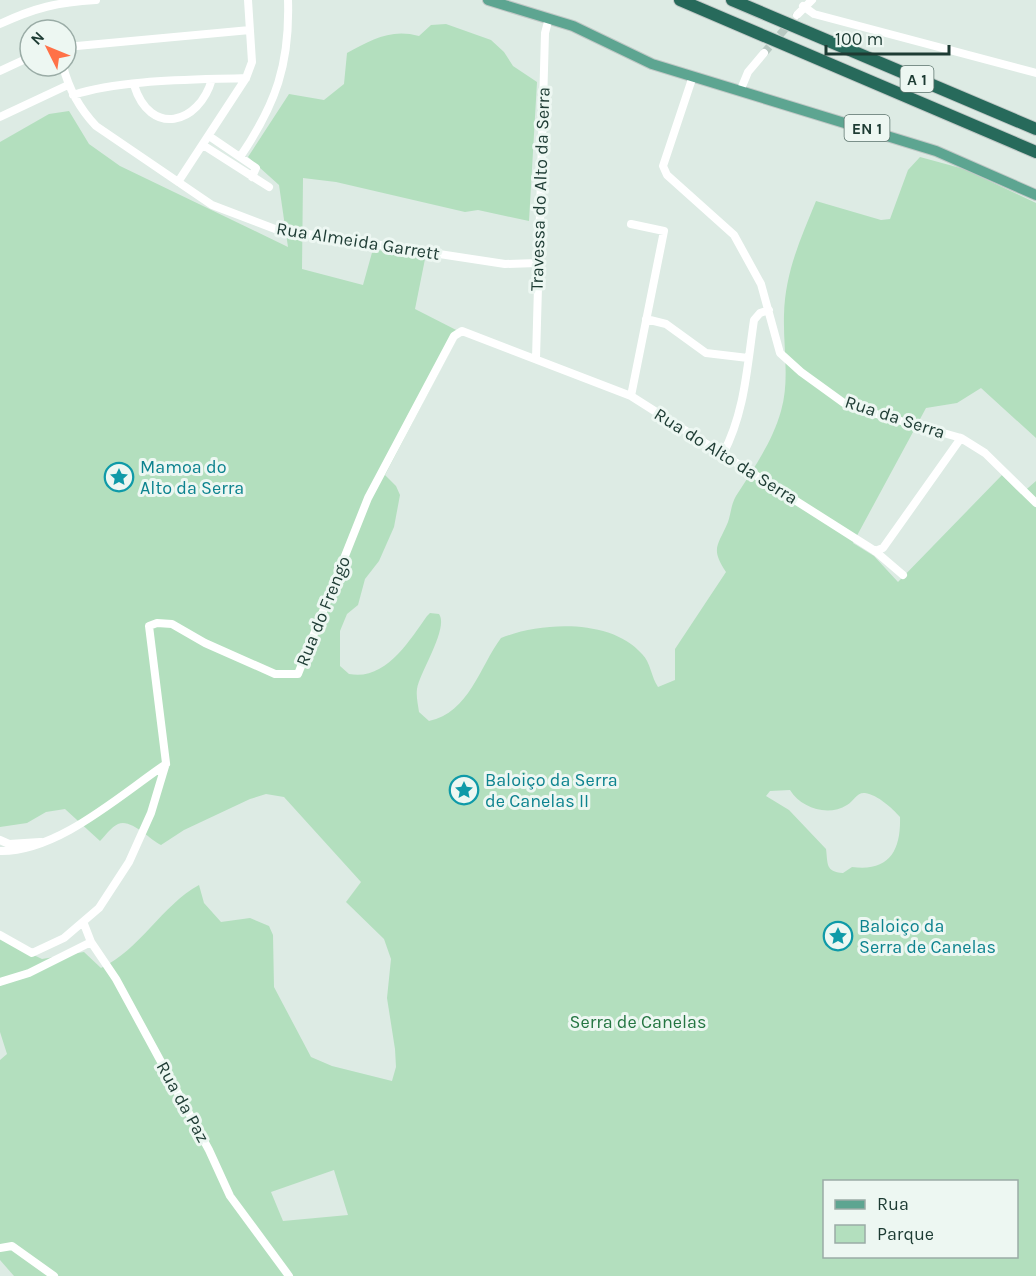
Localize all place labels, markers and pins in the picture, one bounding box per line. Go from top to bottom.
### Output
place label: Mamoa do Alto da Serra [140,456,244,499]
place icon: Mamoa do Alto da Serra [103,461,135,493]
place label: Baloiço da Serra de Canelas II [485,769,618,812]
place icon: Baloiço da Serra de Canelas II [448,774,480,806]
place label: Baloiço da Serra de Canelas [859,915,996,958]
place icon: Baloiço da Serra de Canelas [822,920,854,952]

